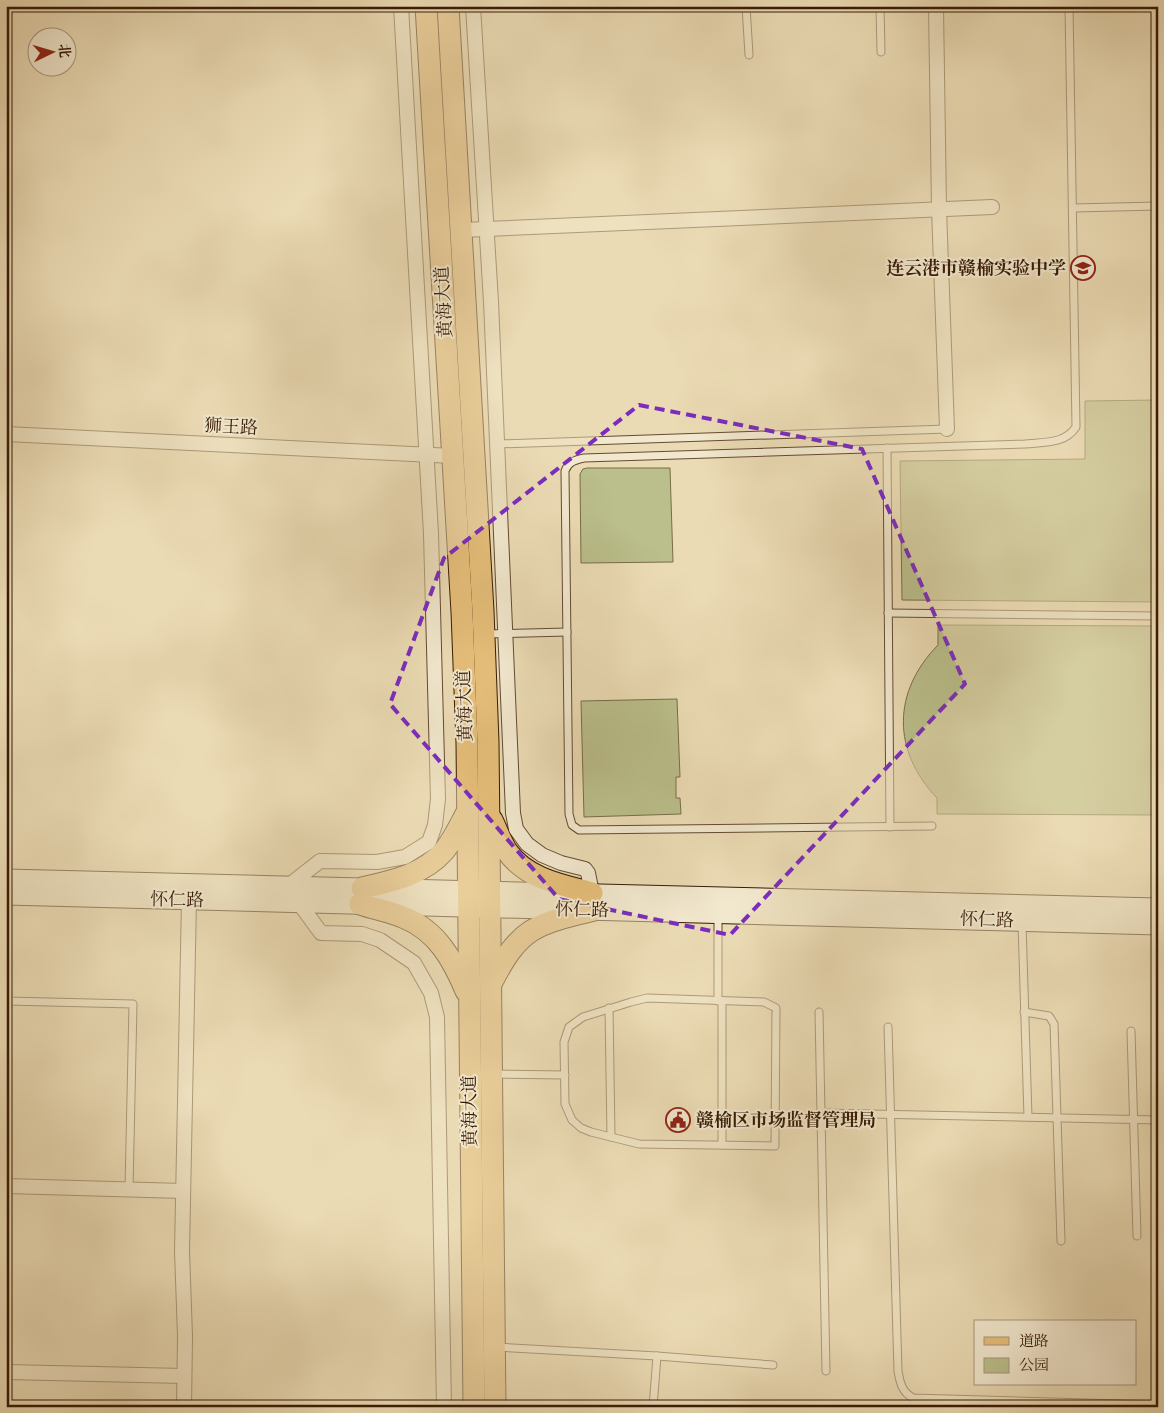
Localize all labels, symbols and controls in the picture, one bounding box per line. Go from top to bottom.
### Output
north arrow [28,28,78,78]
text: 北 [54,43,74,59]
school or university icon: 连云港市赣榆实验中学 [1070,255,1096,281]
place label: 连云港市赣榆实验中学 [886,257,1066,280]
street label: 黄海大道 [431,265,457,339]
street label: 狮王路 [203,414,259,440]
street label: 黄海大道 [452,670,478,742]
street label: 怀仁路 [150,888,204,912]
street label: 怀仁路 [555,898,609,922]
street label: 怀仁路 [960,908,1014,932]
street label: 黄海大道 [458,1075,482,1147]
public building icon: 赣榆区市场监督管理局 [665,1107,691,1133]
place label: 赣榆区市场监督管理局 [696,1109,876,1132]
legend [974,1320,1136,1386]
text: 道路 [1019,1332,1049,1351]
text: 公园 [1019,1356,1049,1375]

